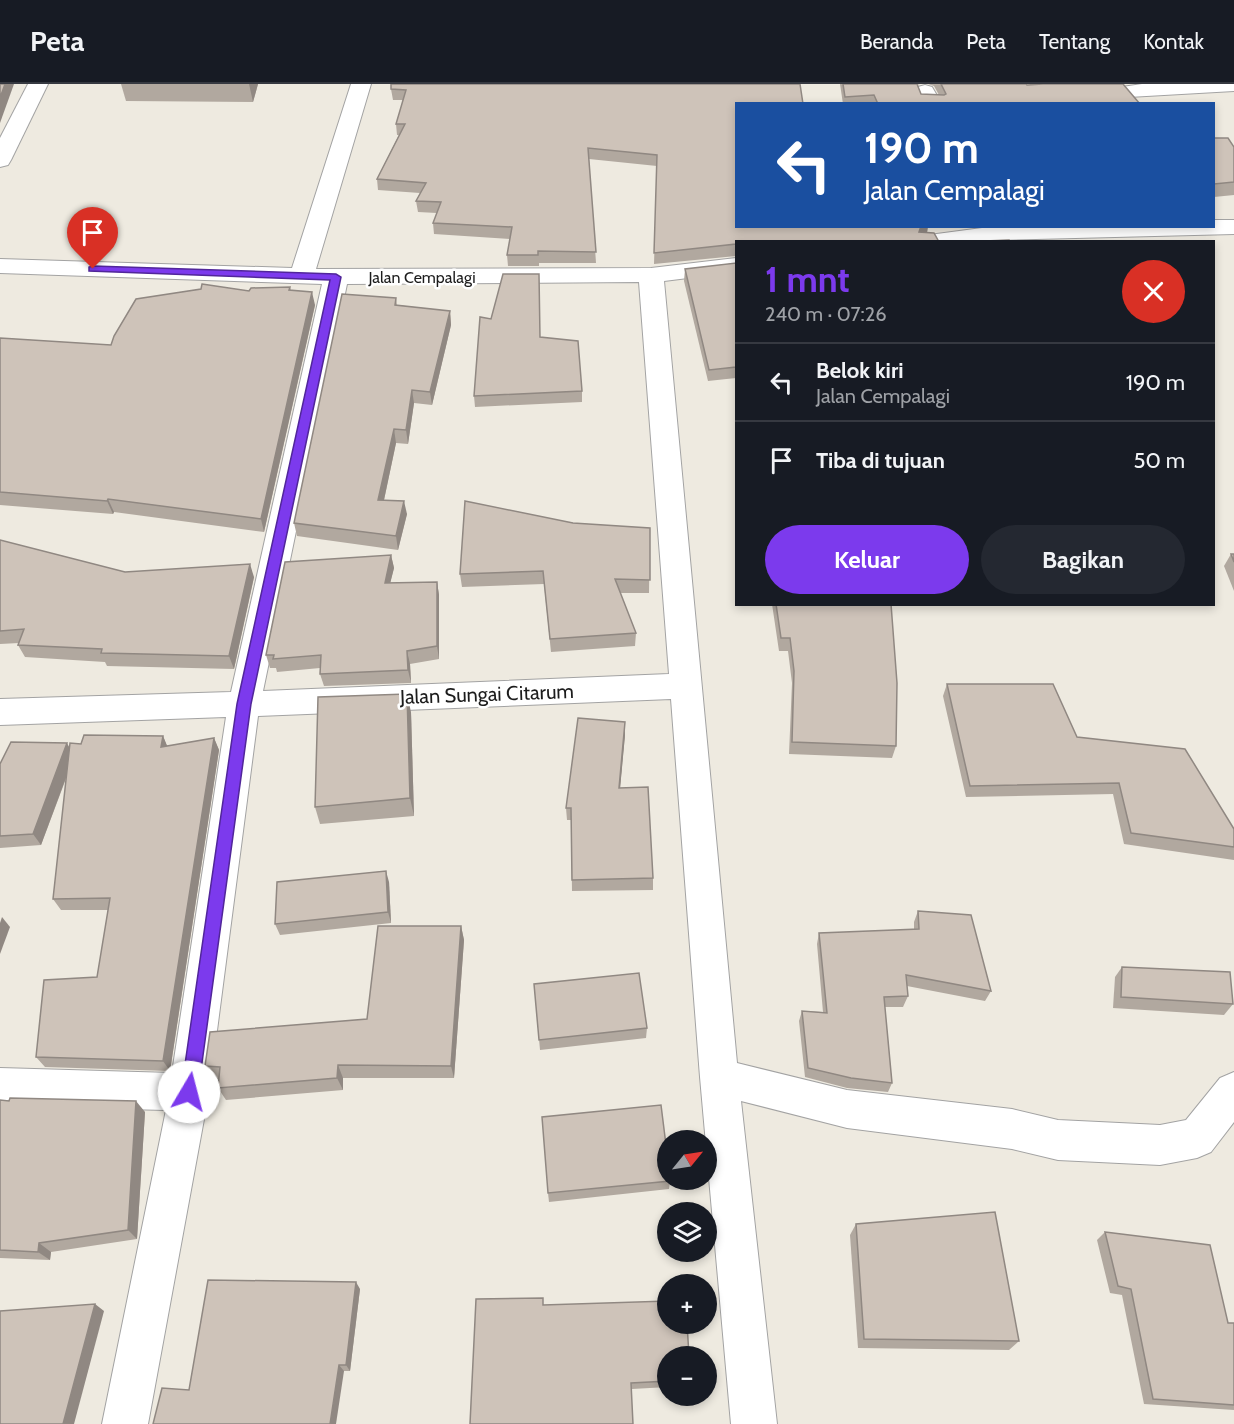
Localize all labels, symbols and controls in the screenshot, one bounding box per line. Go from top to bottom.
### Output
text: Peta [30,24,84,58]
text: Beranda [860,29,933,54]
text: Peta [966,29,1006,54]
text: Tentang [1039,29,1110,54]
text: Kontak [1143,29,1204,54]
text: 190 m [864,122,979,174]
icon: left [765,126,843,204]
text: Jalan Cempalagi [864,174,1045,207]
pin [67,207,118,269]
icon: arrive [76,216,109,249]
text: 1 mnt [765,257,850,301]
button: close [1122,260,1185,323]
street label: Jalan Cempalagi [367,268,476,287]
text: 240 m · 07:26 [765,302,887,326]
text: Belok kiri [816,357,903,384]
icon: left [765,366,798,399]
text: 190 m [1126,369,1185,396]
text: Jalan Cempalagi [816,384,950,408]
icon: arrive [765,444,798,477]
text: Tiba di tujuan [816,447,945,474]
text: 50 m [1133,447,1185,474]
button: Keluar [765,525,969,594]
button: Bagikan [981,525,1185,594]
street label: Jalan Sungai Citarum [399,679,574,709]
position arrow [157,1060,221,1124]
north arrow [657,1130,717,1190]
map controls [657,1130,717,1406]
button: layers [657,1202,717,1262]
button: + [657,1274,717,1334]
button: − [657,1346,717,1406]

